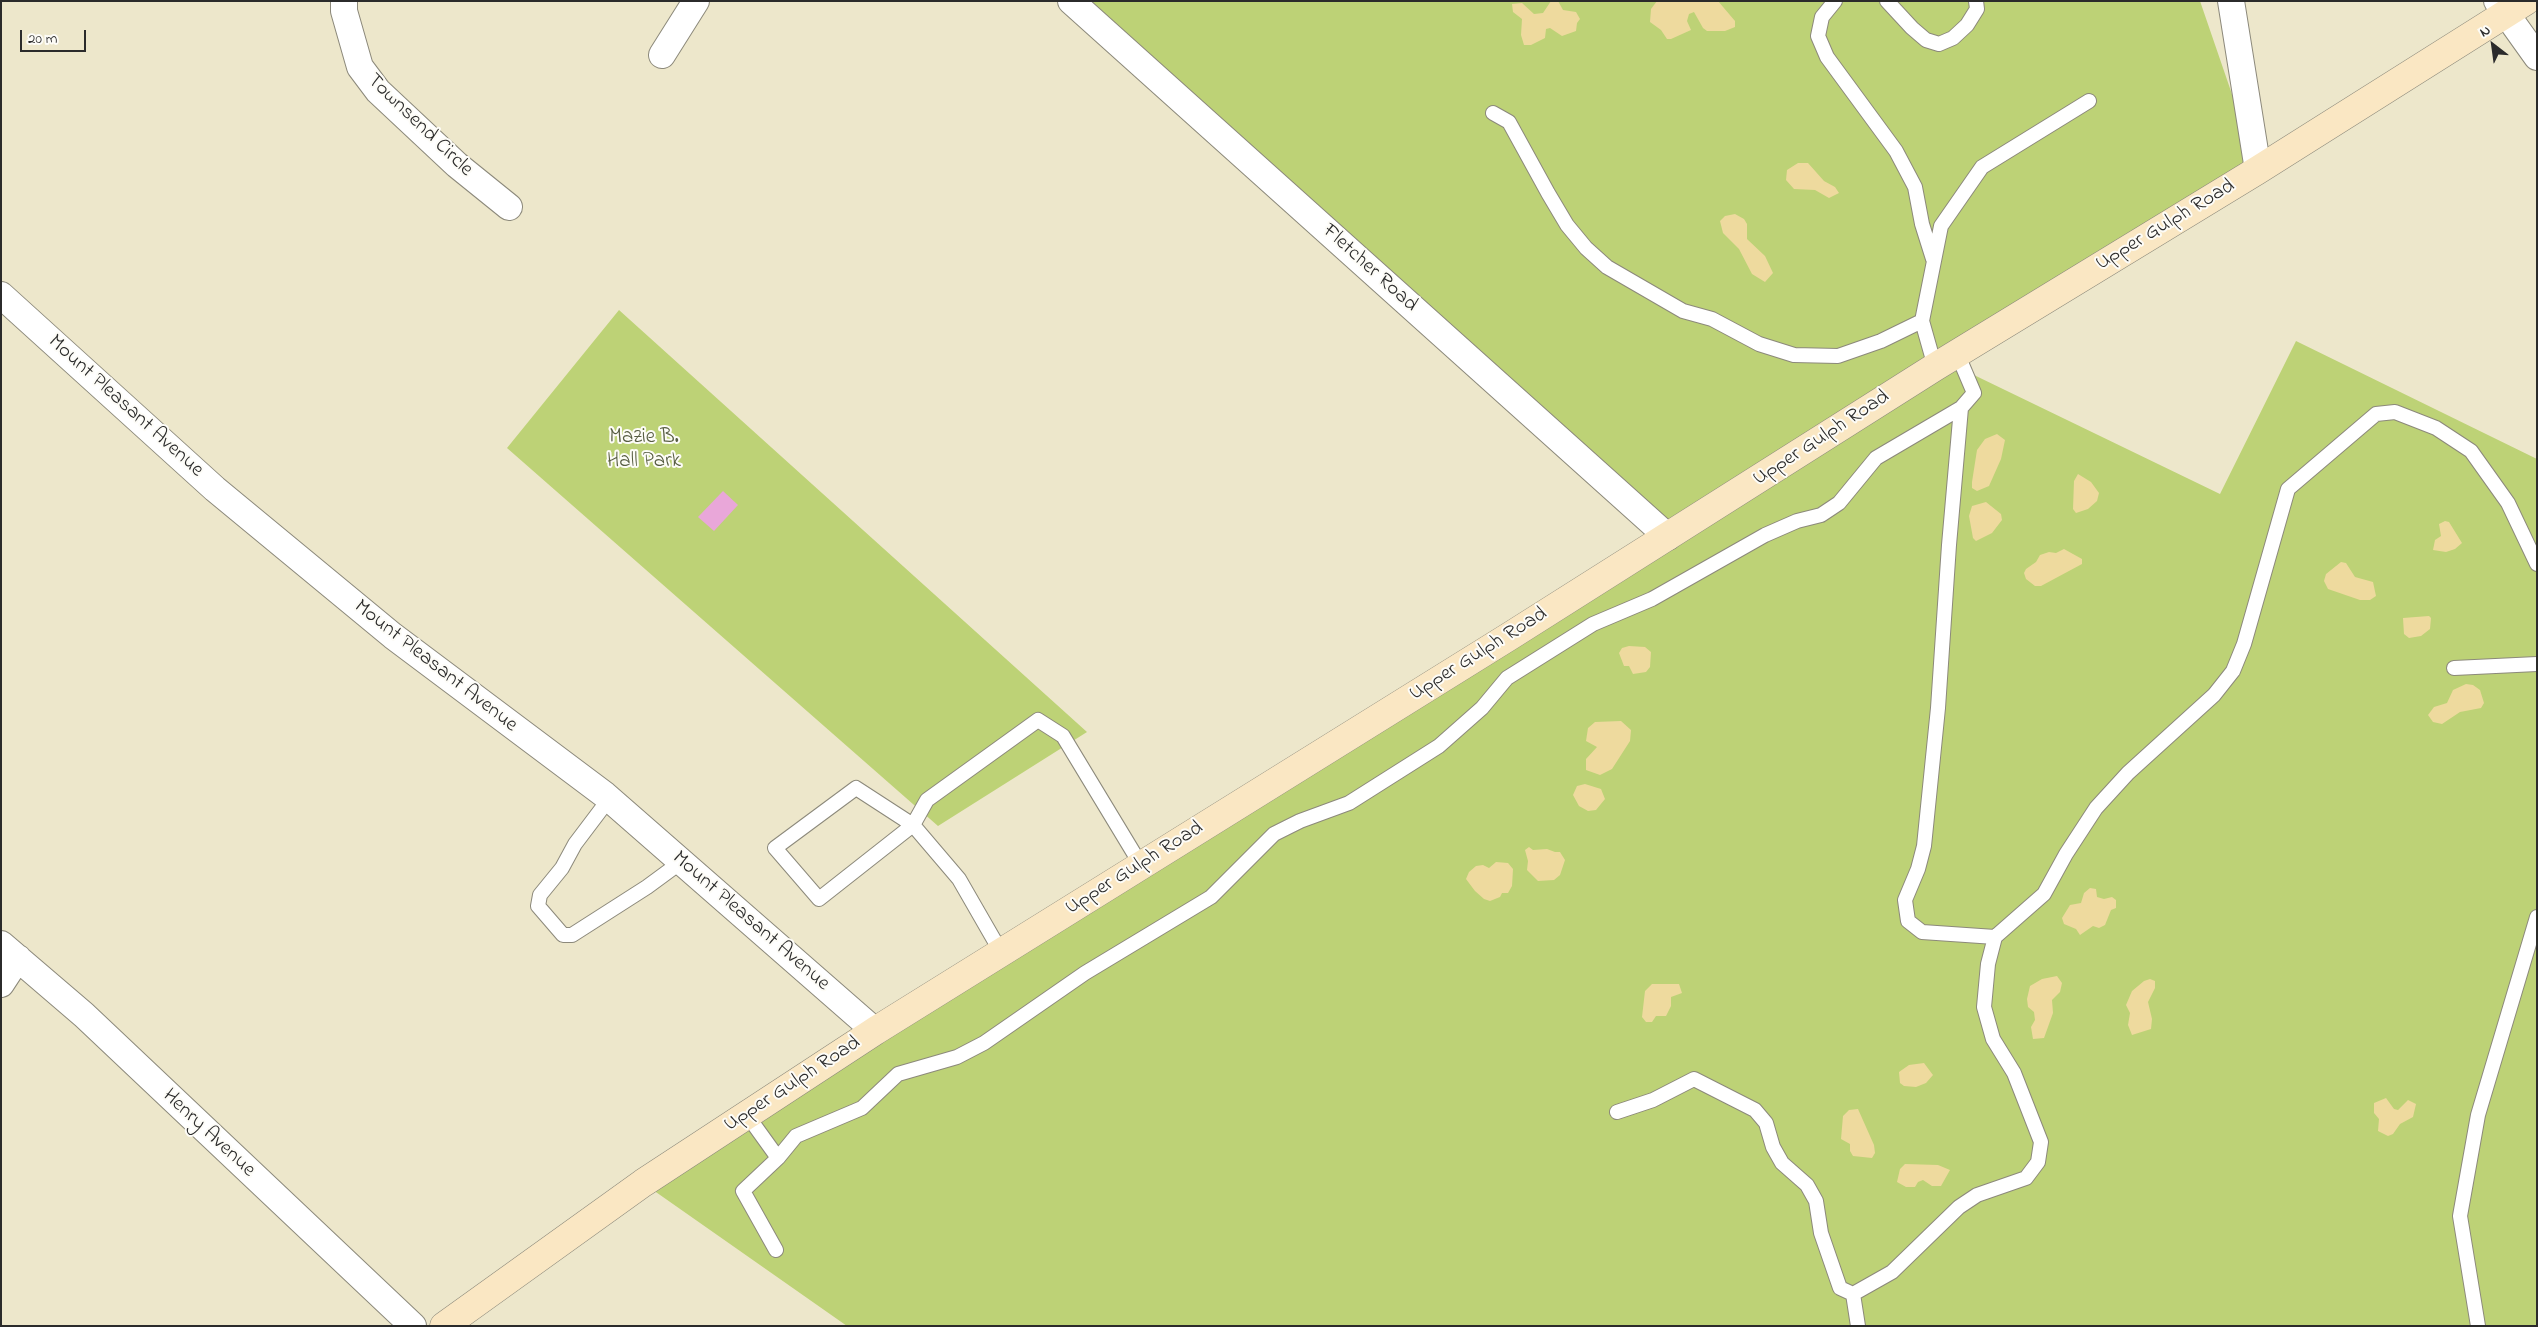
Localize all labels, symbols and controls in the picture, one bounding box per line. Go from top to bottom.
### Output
scale bar [22,20,89,52]
north arrow [2468,20,2518,70]
text: N [2476,20,2495,43]
text: 20 m [28,28,57,50]
street label: Townsend Circle [361,69,477,183]
street label: Upper Gulph Road [2092,175,2240,277]
street label: Fletcher Road [1316,220,1422,318]
street label: Mount Pleasant Avenue [42,330,208,484]
street label: Upper Gulph Road [1749,386,1895,492]
park label: Mazie B. Hall Park [607,426,681,476]
street label: Mount Pleasant Avenue [348,595,522,739]
street label: Upper Gulph Road [1405,603,1553,707]
street label: Upper Gulph Road [1061,817,1209,921]
street label: Mount Pleasant Avenue [666,847,834,997]
street label: Upper Gulph Road [720,1032,866,1138]
street label: Henry Avenue [156,1084,260,1184]

